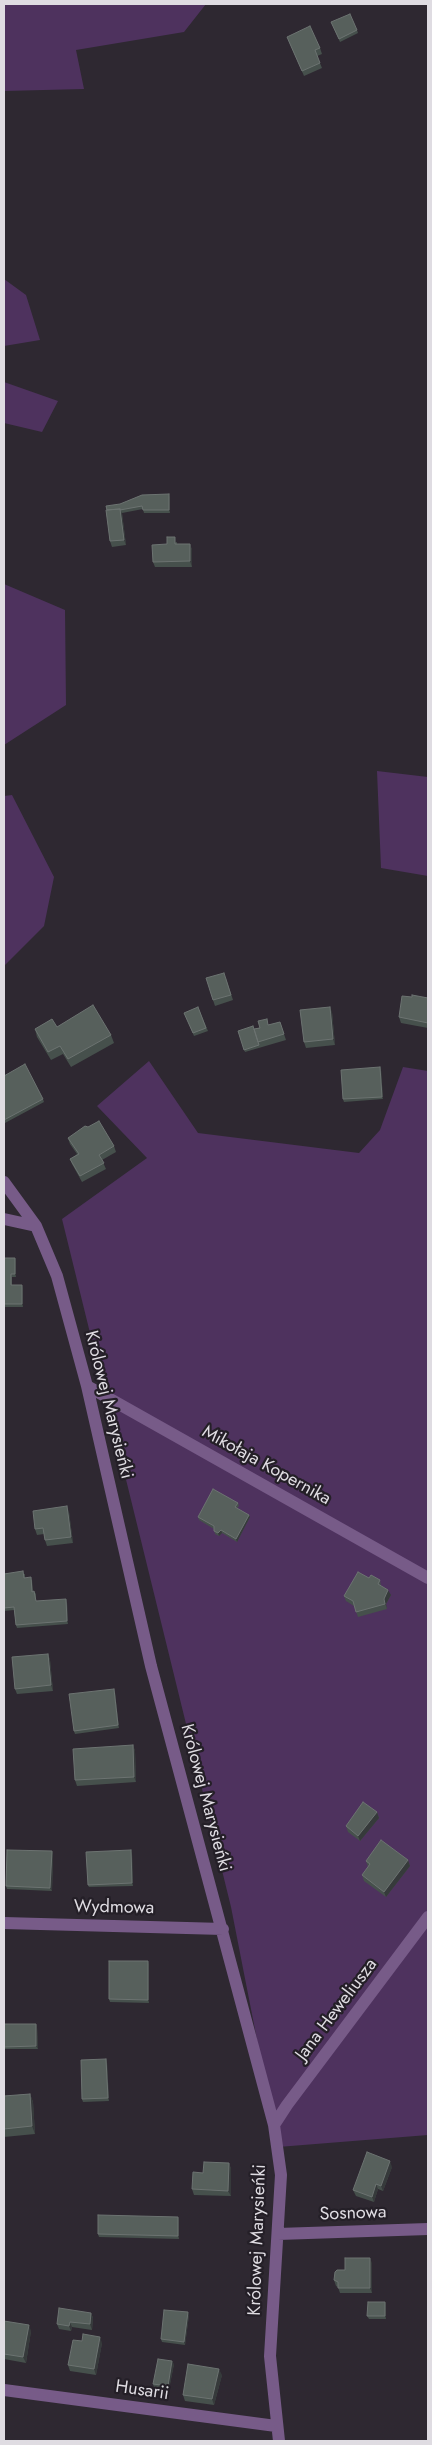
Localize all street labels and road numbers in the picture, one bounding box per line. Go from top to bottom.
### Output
street label: Królowej Marysieńki [79,1329,137,1481]
street label: Mikołaja Kopernika [198,1422,334,1510]
street label: Królowej Marysieńki [175,1722,235,1874]
street label: Wydmowa [74,1896,154,1920]
street label: Jana Heweliusza [292,1955,382,2065]
street label: Królowej Marysieńki [245,2164,271,2316]
street label: Sosnowa [319,2202,387,2226]
street label: Husarii [114,2377,170,2405]

